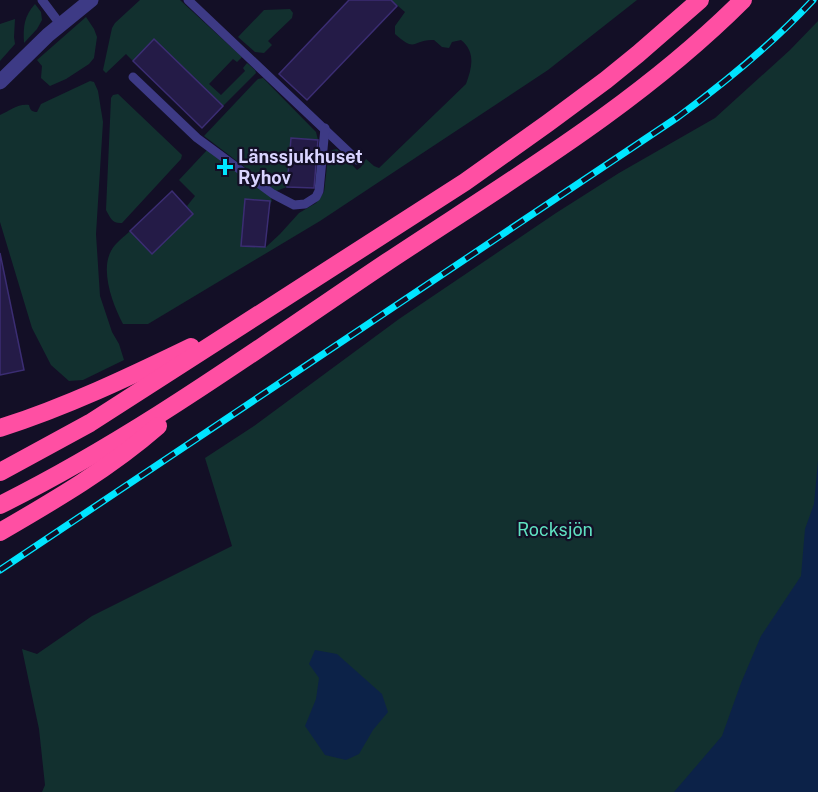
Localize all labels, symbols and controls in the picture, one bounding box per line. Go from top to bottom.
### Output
place label: Länssjukhuset Ryhov [238,146,363,188]
marker: Länssjukhuset Ryhov [216,158,234,176]
park label: Rocksjön [517,519,593,540]

